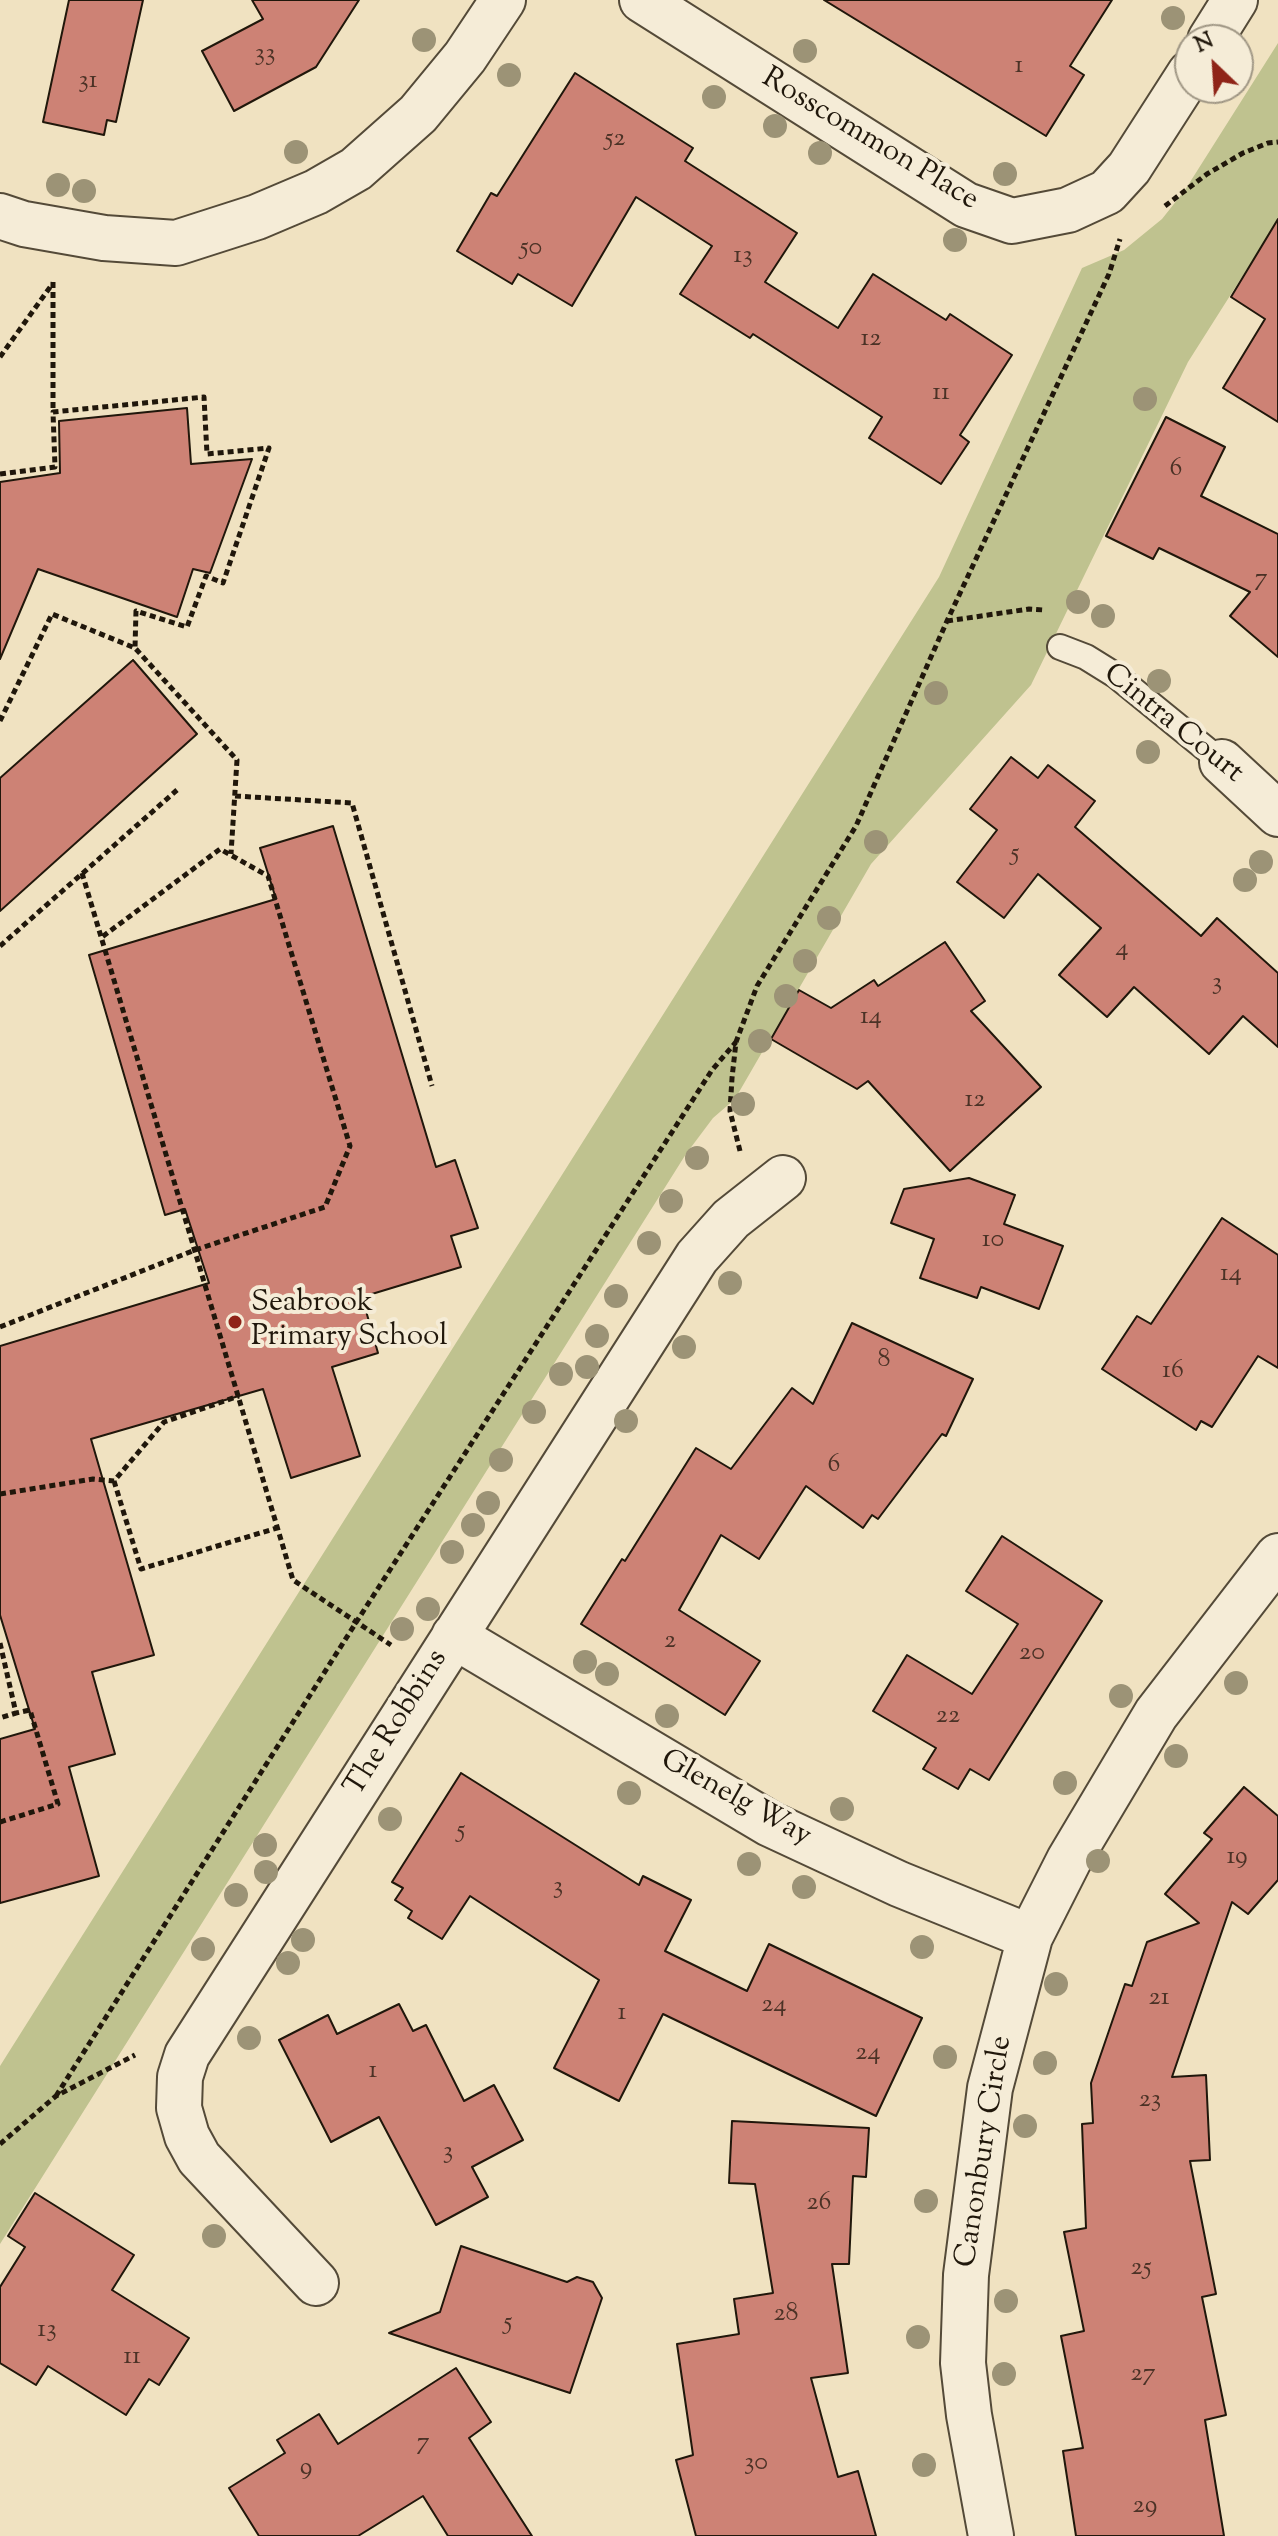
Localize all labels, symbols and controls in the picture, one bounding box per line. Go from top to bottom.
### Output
north arrow [1174,24,1254,104]
text: N [1190,26,1219,62]
house number: 33 [254,40,276,72]
house number: 1 [1015,52,1023,84]
street label: Rosscommon Place [754,62,984,220]
house number: 31 [78,67,98,99]
house number: 52 [604,125,626,157]
house number: 50 [520,234,542,266]
house number: 13 [733,242,753,274]
house number: 12 [860,325,882,357]
house number: 11 [932,379,950,411]
house number: 6 [1170,455,1182,487]
house number: 7 [1254,565,1268,597]
street label: Cintra Court [1095,658,1249,792]
house number: 5 [1011,840,1019,872]
house number: 4 [1115,935,1129,967]
house number: 3 [1212,969,1222,1001]
house number: 14 [860,1003,882,1035]
house number: 12 [964,1086,986,1118]
house number: 10 [982,1226,1004,1258]
house number: 14 [1220,1260,1242,1292]
place label: Seabrook Primary School [251,1287,448,1358]
marker: Seabrook Primary School [226,1313,244,1331]
house number: 8 [878,1346,890,1378]
house number: 16 [1162,1357,1184,1389]
house number: 6 [828,1451,840,1483]
house number: 2 [664,1627,676,1659]
house number: 20 [1019,1639,1045,1671]
street label: The Robbins [339,1644,457,1804]
house number: 22 [936,1702,960,1734]
street label: Glenelg Way [653,1744,817,1856]
house number: 5 [457,1817,465,1849]
house number: 19 [1226,1843,1248,1875]
house number: 3 [553,1873,563,1905]
house number: 21 [1148,1984,1170,2016]
house number: 24 [761,1991,787,2023]
house number: 1 [618,1999,626,2031]
street label: Canonbury Circle [950,2034,1022,2270]
house number: 24 [855,2039,881,2071]
house number: 1 [369,2057,377,2089]
house number: 23 [1139,2086,1161,2118]
house number: 3 [443,2138,453,2170]
house number: 26 [806,2189,832,2221]
house number: 25 [1130,2254,1152,2286]
house number: 28 [773,2300,799,2332]
house number: 5 [504,2309,512,2341]
house number: 13 [37,2316,57,2348]
house number: 11 [123,2343,141,2375]
house number: 27 [1130,2360,1156,2392]
house number: 7 [416,2429,430,2461]
house number: 30 [744,2449,768,2481]
house number: 9 [300,2454,312,2486]
house number: 29 [1133,2492,1157,2524]

